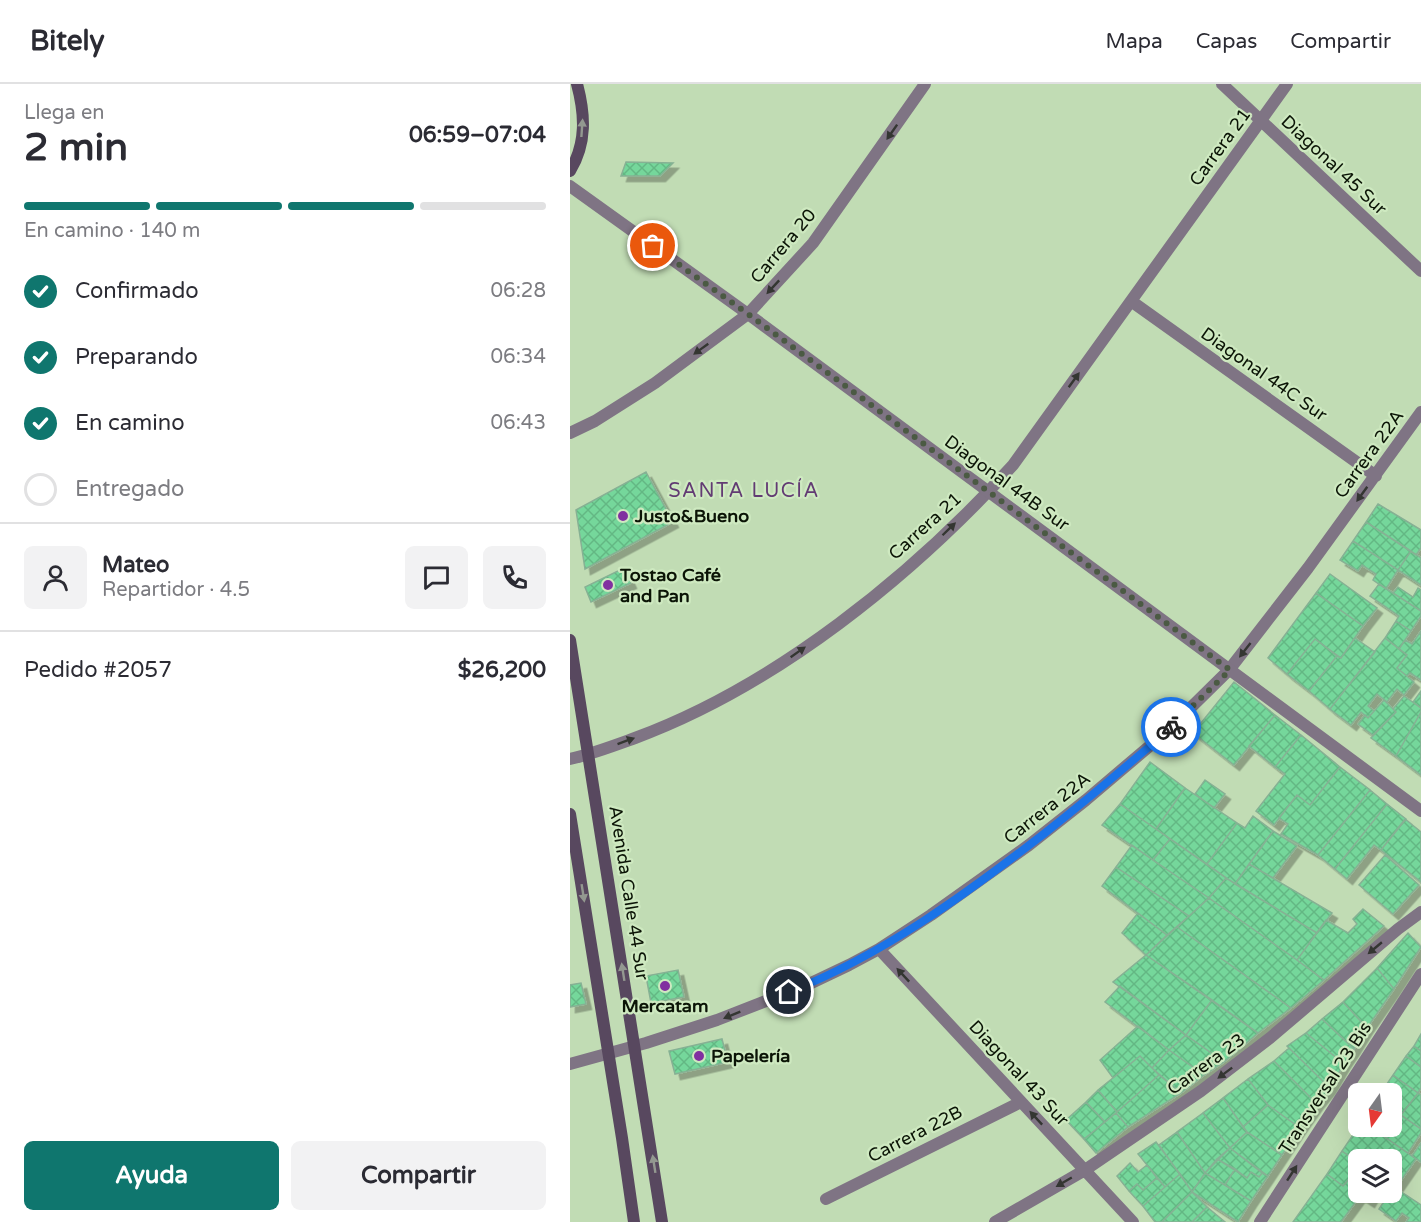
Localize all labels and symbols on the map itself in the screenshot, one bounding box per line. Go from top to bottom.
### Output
street label: Carrera 21 [1184,104,1256,190]
street label: Diagonal 45 Sur [1277,110,1392,220]
one-way arrow [578,119,587,138]
one-way arrow [886,124,898,139]
street label: Carrera 20 [745,204,821,288]
pin [627,220,678,271]
one-way arrow [766,279,780,294]
street label: Diagonal 44C Sur [1197,322,1331,426]
one-way arrow [693,342,708,354]
one-way arrow [1068,373,1080,389]
street label: Carrera 22A [1330,405,1408,503]
street label: Diagonal 44B Sur [940,430,1074,536]
district label: SANTA LUCÍA [668,478,820,503]
one-way arrow [1357,487,1369,502]
street label: Carrera 21 [884,488,966,564]
place label: Justo&Bueno [634,505,749,527]
marker: Justo&Bueno [616,509,630,523]
one-way arrow [942,523,956,537]
place label: Tostao Café and Pan [619,564,721,607]
marker: Tostao Café and Pan [601,578,615,592]
one-way arrow [1239,642,1251,657]
one-way arrow [790,647,806,658]
courier [1141,697,1201,757]
one-way arrow [617,736,635,746]
street label: Carrera 22A [999,767,1095,849]
street label: Avenida Calle 44 Sur [604,804,654,982]
one-way arrow [578,883,587,902]
one-way arrow [1368,941,1383,954]
one-way arrow [618,962,627,981]
pin [763,966,814,1017]
one-way arrow [897,968,911,982]
marker: Mercatam [658,979,672,993]
place label: Mercatam [622,995,708,1017]
one-way arrow [722,1010,740,1020]
street label: Diagonal 43 Sur [964,1016,1074,1131]
street label: Transversal 23 Bis [1274,1018,1376,1158]
street label: Carrera 23 [1163,1028,1249,1100]
place label: Papelería [711,1045,790,1067]
marker: Papelería [692,1049,706,1063]
one-way arrow [1218,1066,1233,1078]
north arrow [1348,1083,1402,1137]
street label: Carrera 22B [864,1101,966,1167]
one-way arrow [1029,1110,1043,1125]
one-way arrow [649,1155,658,1174]
one-way arrow [1286,1165,1297,1181]
one-way arrow [1056,1177,1072,1188]

